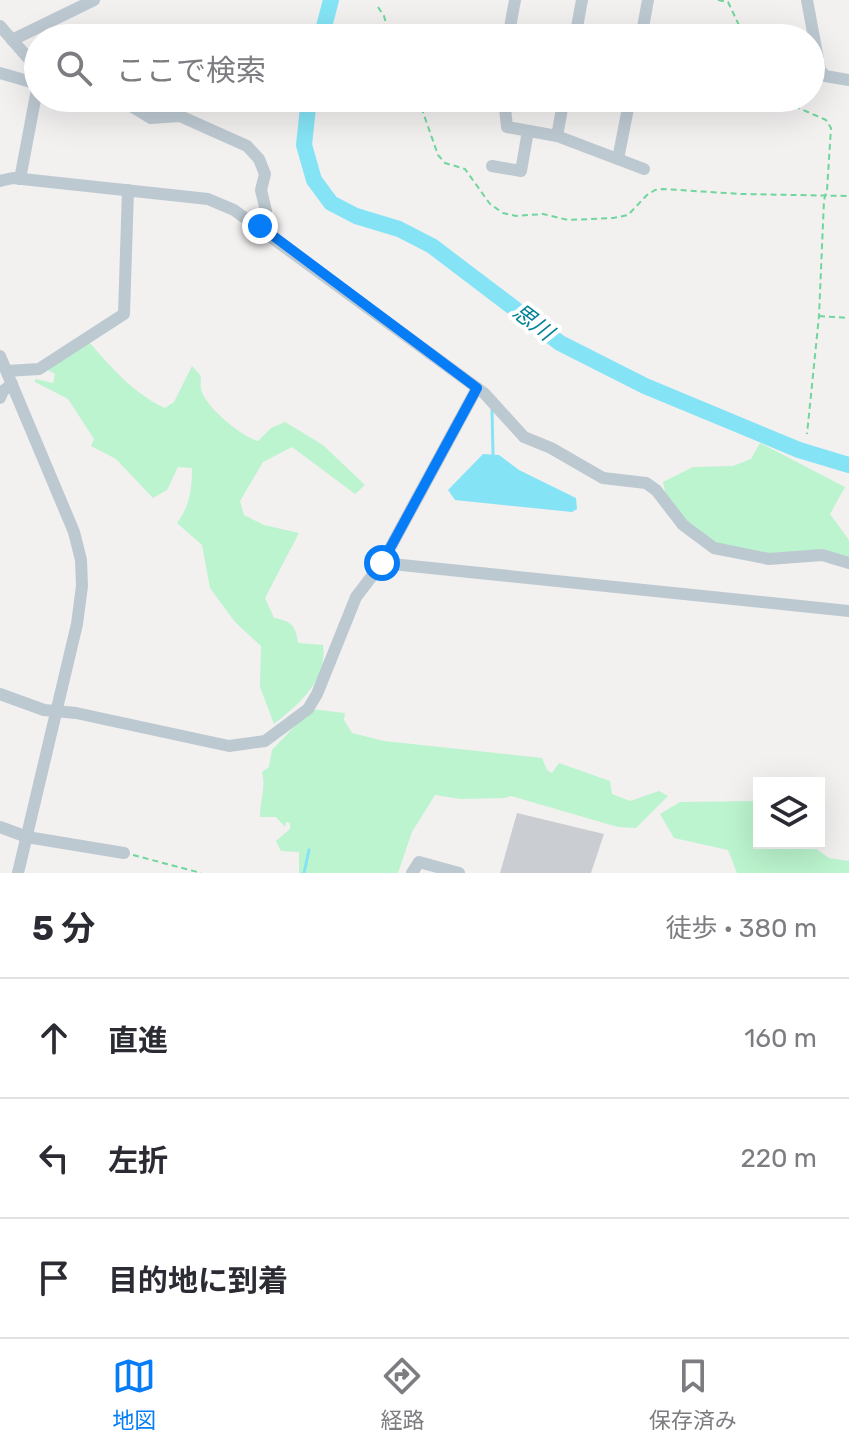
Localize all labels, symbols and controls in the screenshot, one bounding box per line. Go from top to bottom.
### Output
search box [24,24,825,112]
icon: search [52,46,96,90]
text: ここで検索 [116,53,266,89]
route end [242,208,278,244]
water label: 思川 [507,298,560,347]
route start [364,545,400,581]
map controls [753,777,825,849]
button: layers [753,777,825,849]
text: 5 分 [32,908,95,949]
text: 徒歩 · 380 m [666,913,817,944]
icon: ahead [32,1016,76,1060]
text: 直進 [108,1023,168,1059]
text: 160 m [744,1023,817,1054]
icon: left [32,1136,76,1180]
text: 左折 [108,1143,168,1179]
text: 220 m [740,1143,817,1174]
icon: arrive [32,1256,76,1300]
text: 目的地に到着 [108,1263,288,1299]
tab: 地図 [112,1354,156,1434]
tab: 経路 [380,1354,425,1434]
tab: 保存済み [649,1354,737,1434]

